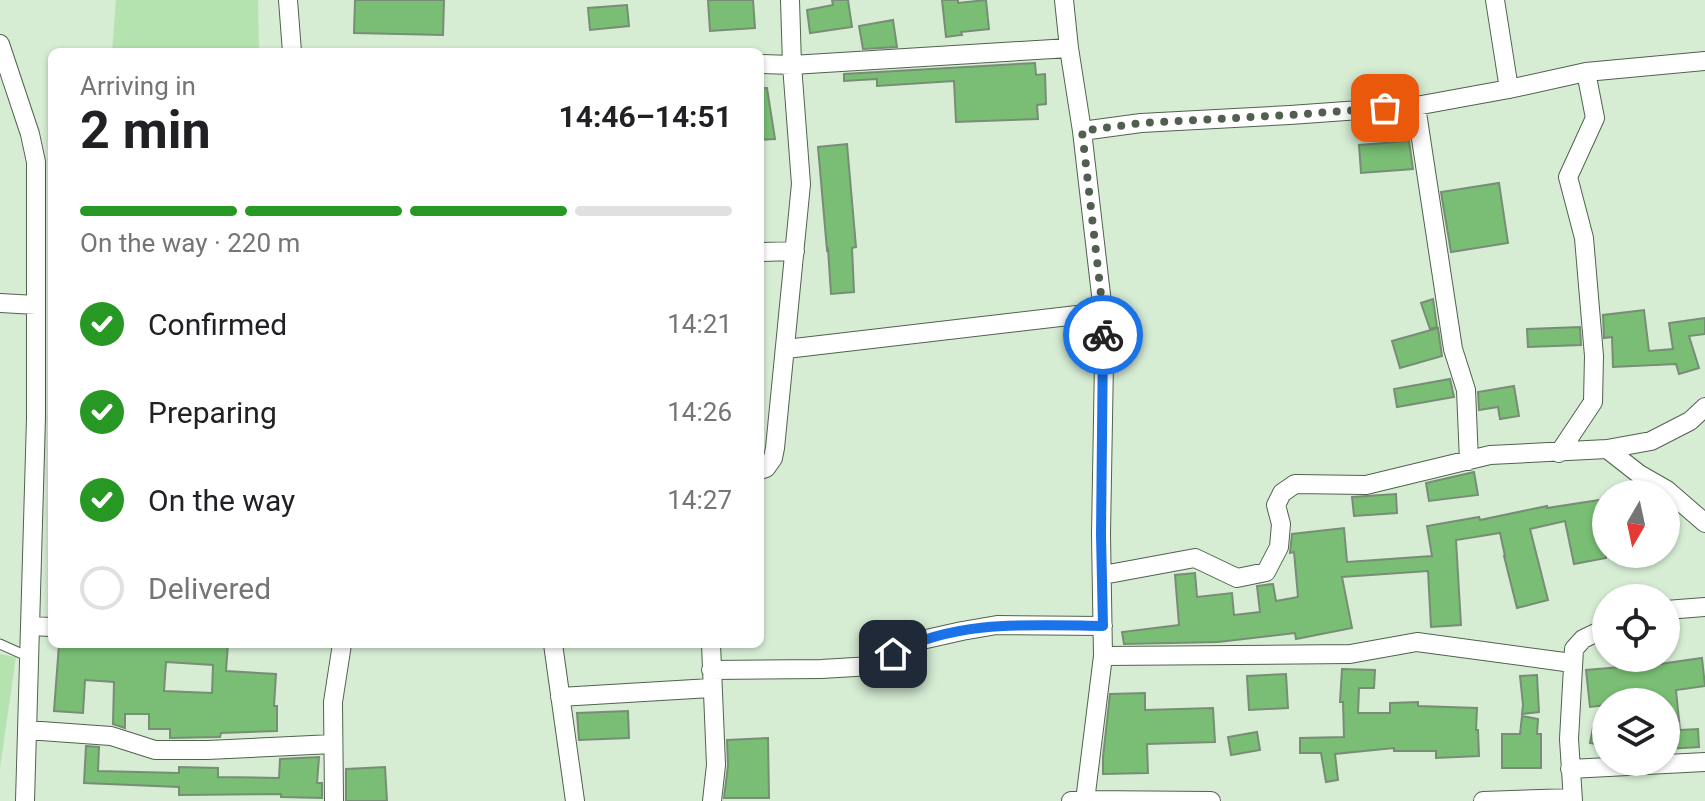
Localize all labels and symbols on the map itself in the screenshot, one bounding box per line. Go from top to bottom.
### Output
pin [1351,74,1419,142]
courier [1063,295,1143,375]
north arrow [1592,480,1680,568]
pin [859,620,927,688]

